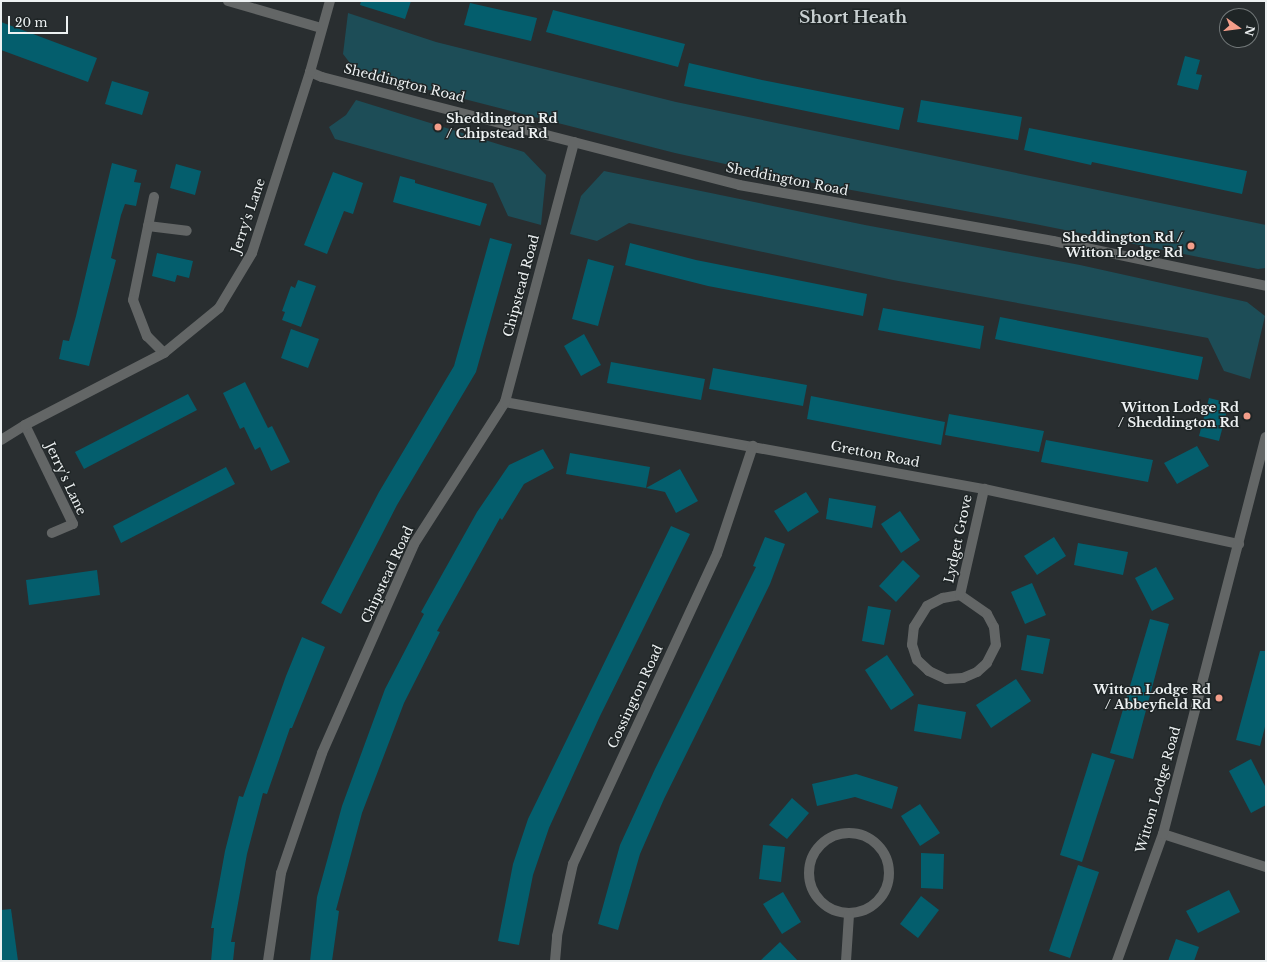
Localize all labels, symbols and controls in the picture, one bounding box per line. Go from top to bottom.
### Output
scale bar [10,8,70,34]
district label: Short Heath [799,8,907,28]
north arrow [1219,8,1259,48]
text: 20 m [15,15,47,30]
text: N [1242,24,1258,37]
street label: Sheddington Road [342,61,466,107]
place label: Sheddington Rd / Chipstead Rd [446,112,558,143]
marker: Sheddington Rd / Chipstead Rd [433,122,443,132]
street label: Sheddington Road [725,160,849,200]
street label: Jerry's Lane [229,176,269,256]
place label: Sheddington Rd / Witton Lodge Rd [1062,231,1183,262]
street label: Chipstead Road [501,233,543,339]
marker: Sheddington Rd / Witton Lodge Rd [1186,241,1196,251]
place label: Witton Lodge Rd / Sheddington Rd [1118,401,1239,432]
marker: Witton Lodge Rd / Sheddington Rd [1242,411,1252,421]
street label: Gretton Road [829,439,921,471]
street label: Jerry's Lane [41,440,89,518]
street label: Lydget Grove [942,493,976,585]
street label: Chipstead Road [359,524,417,626]
street label: Cossington Road [605,643,667,751]
place label: Witton Lodge Rd / Abbeyfield Rd [1093,683,1211,714]
marker: Witton Lodge Rd / Abbeyfield Rd [1214,693,1224,703]
street label: Witton Lodge Road [1133,725,1185,855]

